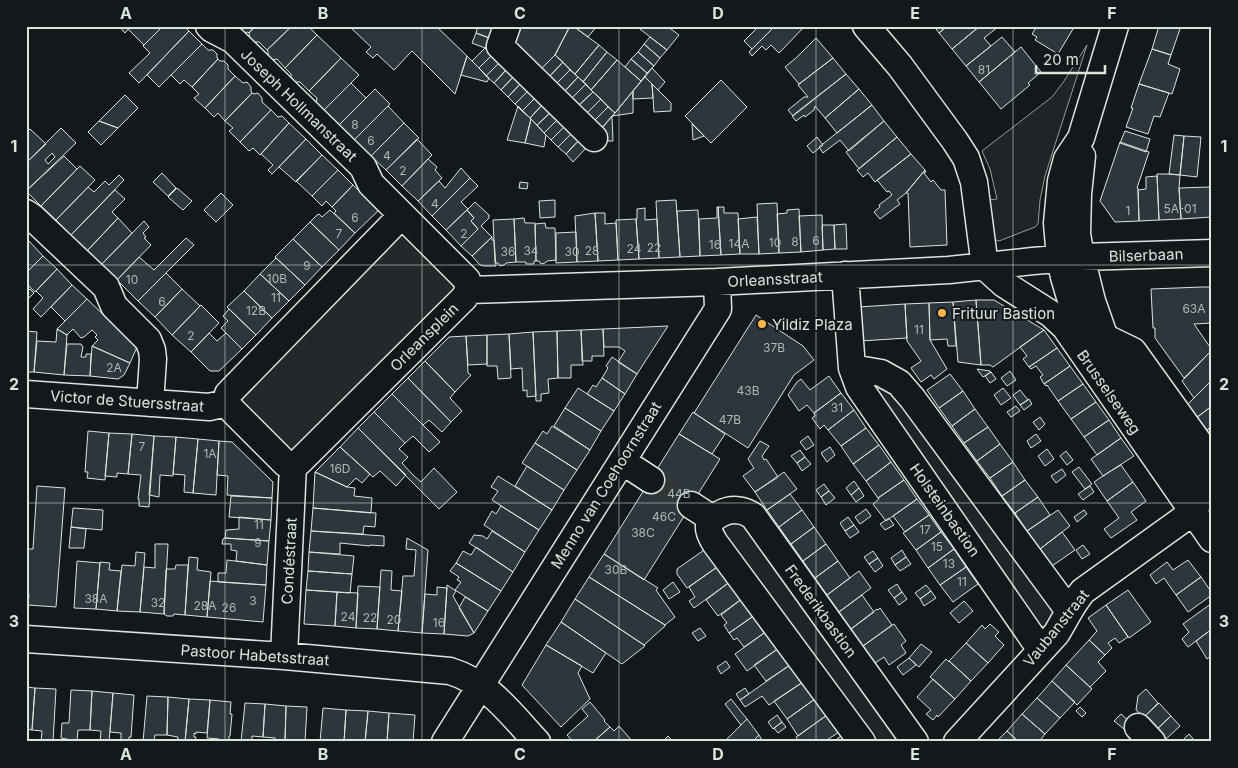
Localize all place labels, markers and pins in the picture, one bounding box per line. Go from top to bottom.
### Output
place label: Frituur Bastion [952,304,1055,323]
marker: Frituur Bastion [936,307,948,319]
place label: Yildiz Plaza [772,315,853,334]
marker: Yildiz Plaza [756,318,768,330]

